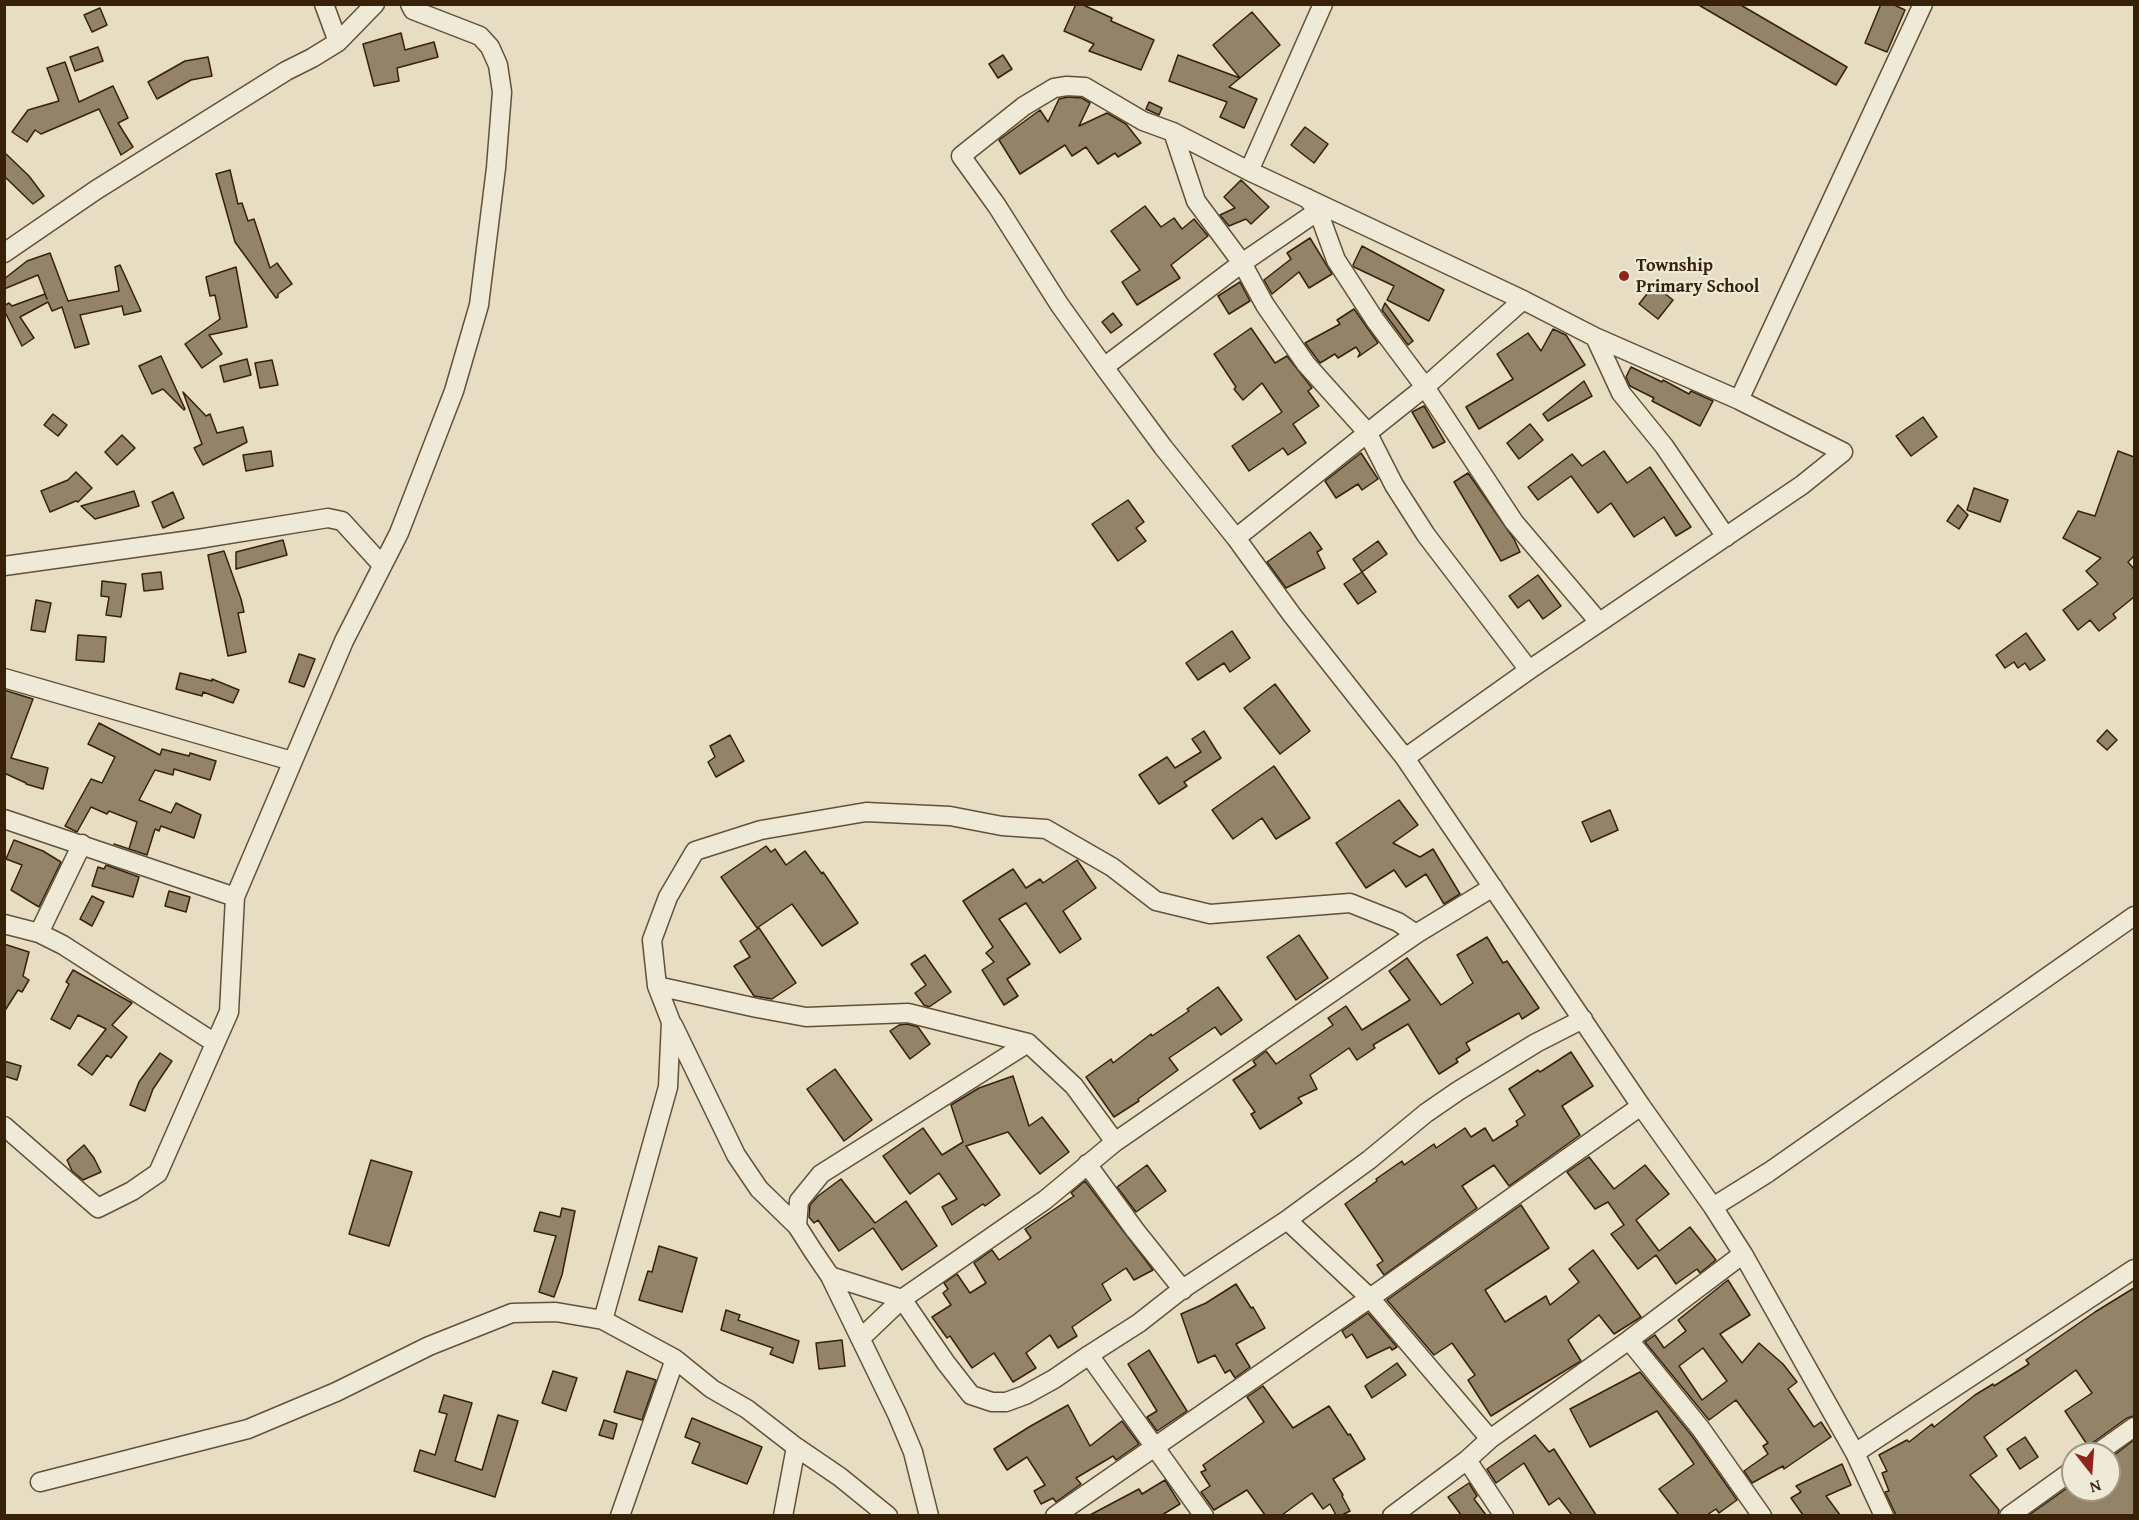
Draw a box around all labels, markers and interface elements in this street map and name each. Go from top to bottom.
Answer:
place label: Township Primary School [1636,255,1759,298]
marker: Township Primary School [1617,269,1631,283]
north arrow [2061,1442,2121,1502]
text: N [2087,1474,2104,1500]

